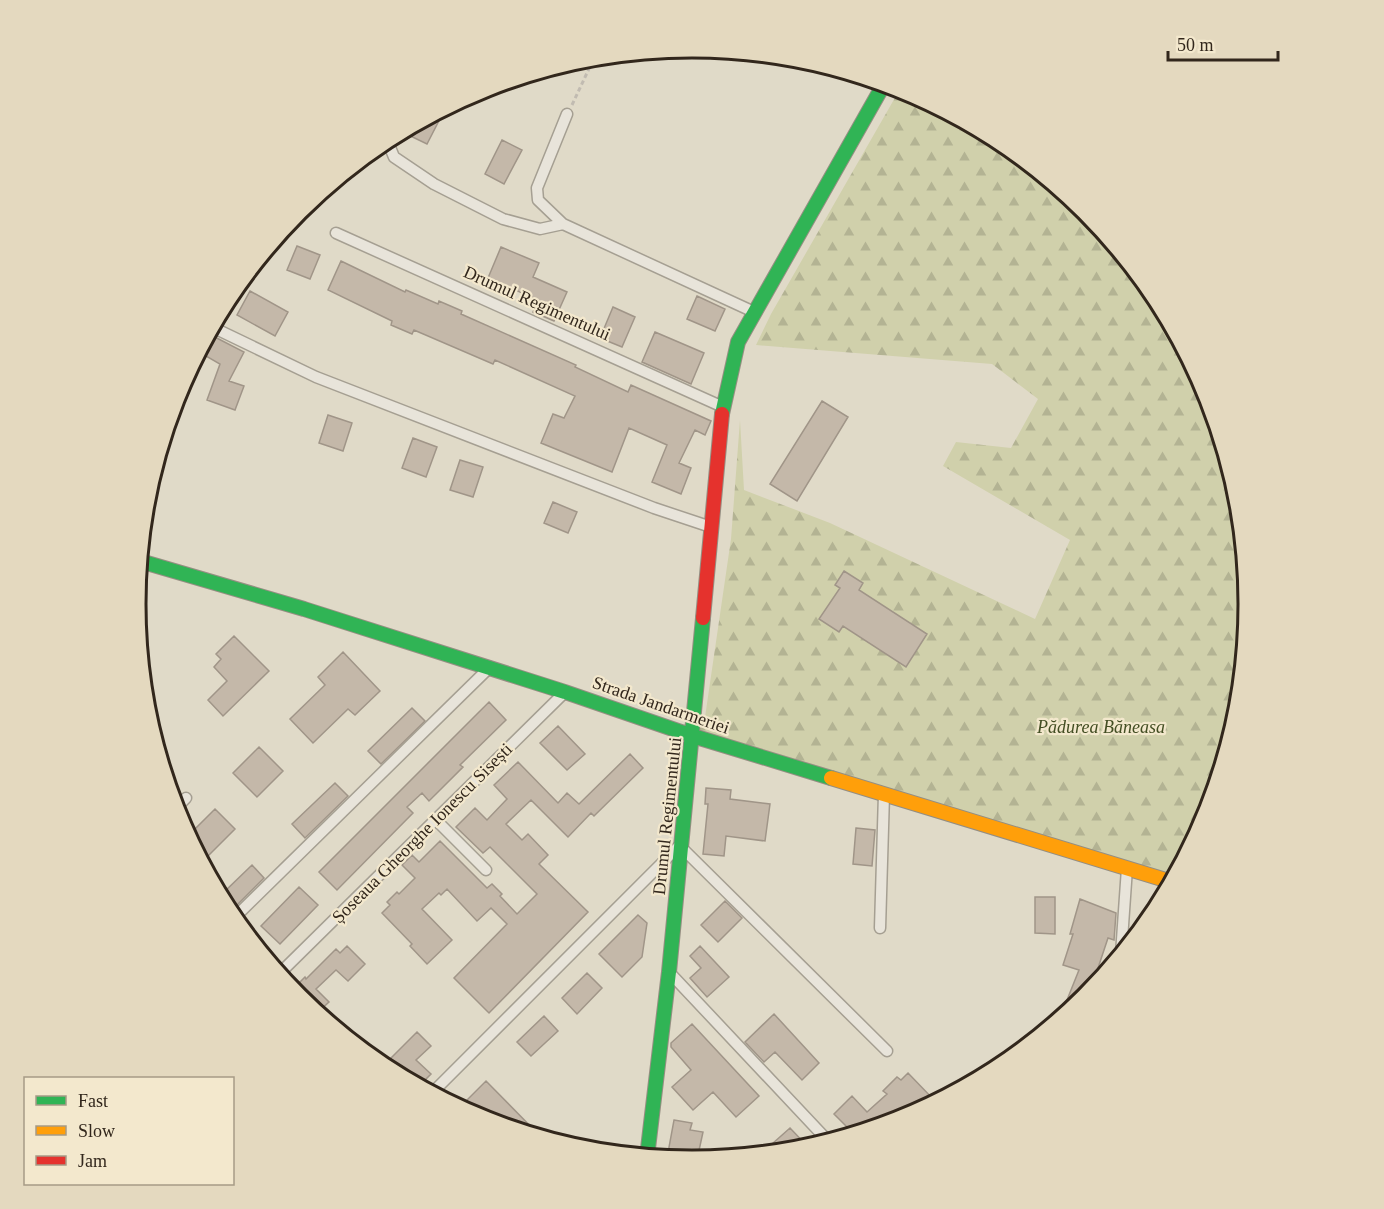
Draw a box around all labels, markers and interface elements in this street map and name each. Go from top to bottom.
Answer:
scale bar [1168,24,1278,62]
text: 50 m [1177,35,1214,55]
street label: Drumul Regimentului [461,262,613,344]
street label: Strada Jandarmeriei [590,672,732,738]
park label: Pădurea Băneasa [1036,717,1165,737]
street label: Drumul Regimentului [649,736,685,896]
street label: Șoseaua Gheorghe Ionescu Sisești [328,739,516,927]
legend [24,1077,234,1185]
text: Fast [78,1091,108,1111]
text: Slow [78,1121,115,1141]
text: Jam [78,1151,107,1171]

